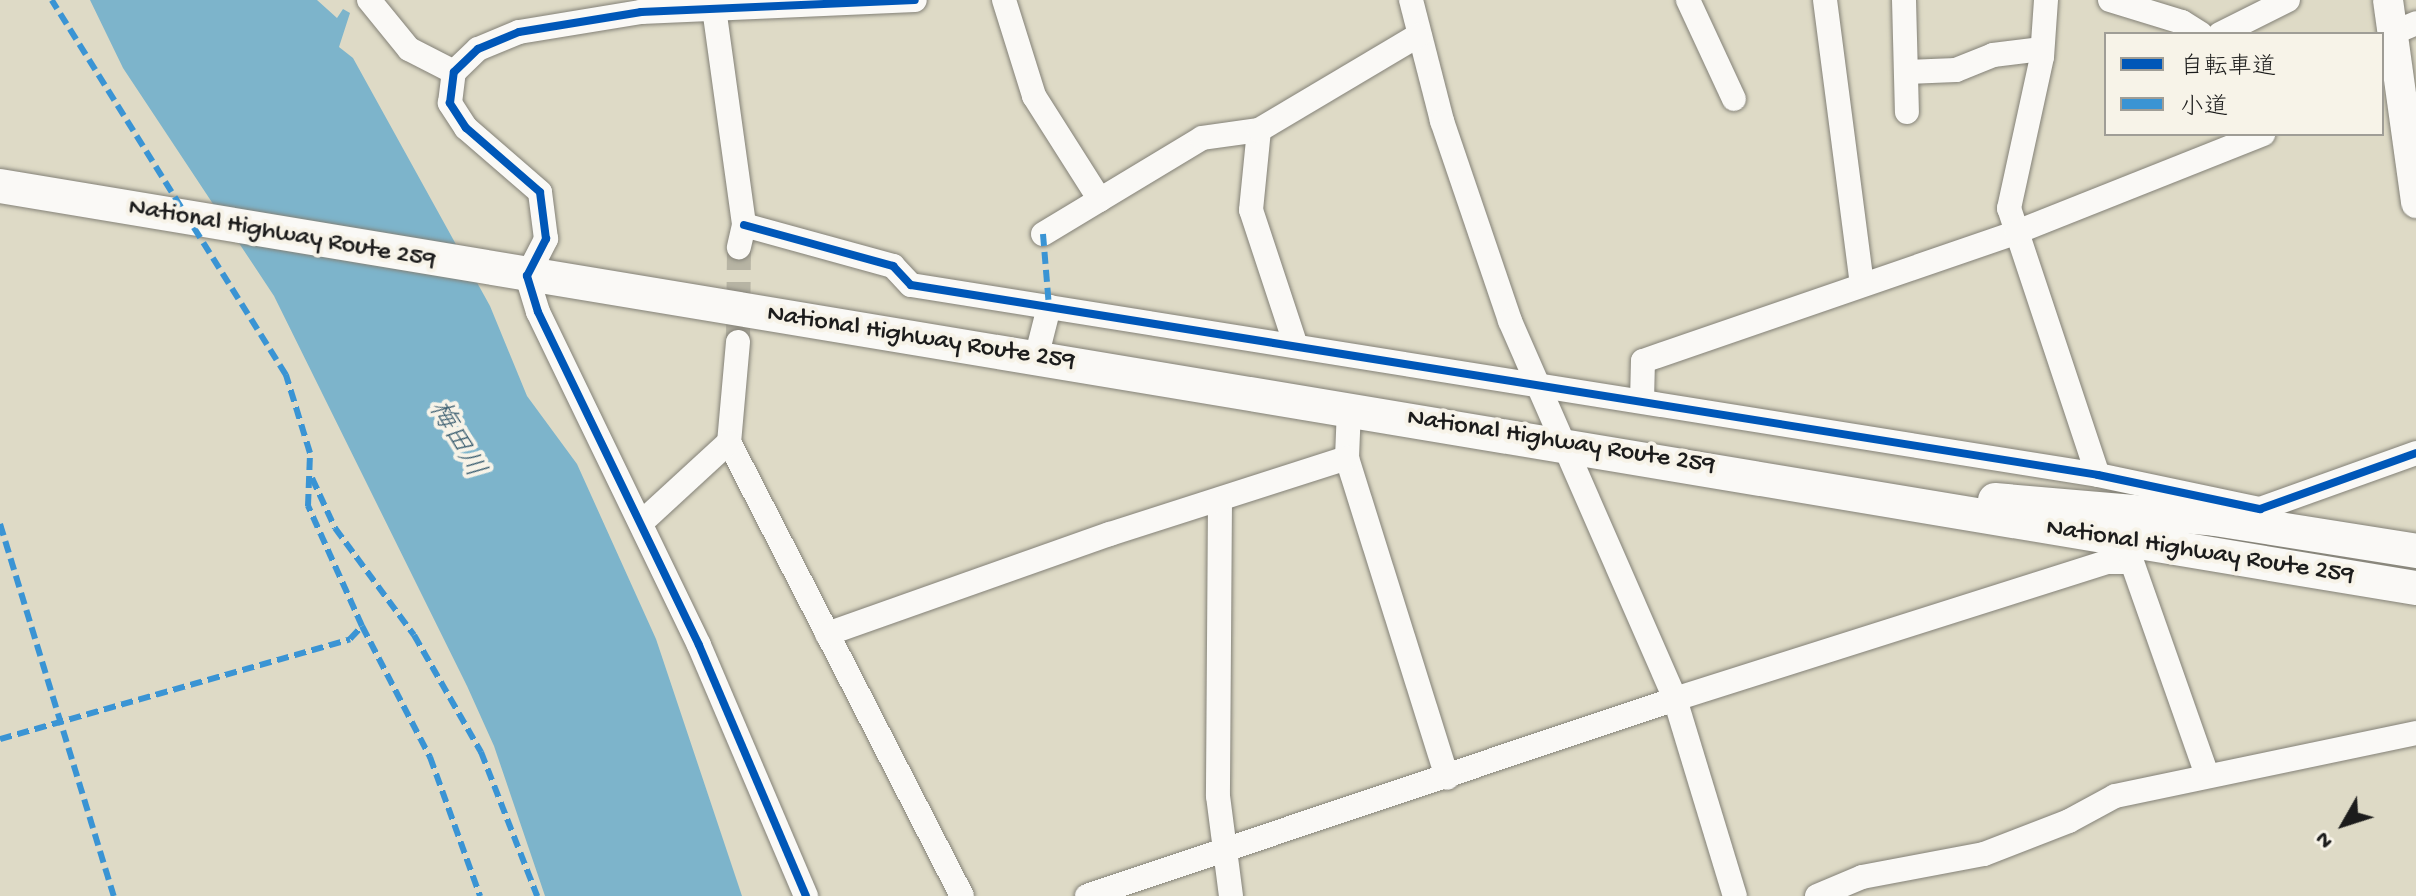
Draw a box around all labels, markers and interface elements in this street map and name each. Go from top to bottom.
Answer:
legend [2104,32,2384,136]
text: 自転車道 [2180,54,2276,83]
text: 小道 [2180,94,2228,123]
street label: National Highway Route 259 [126,193,438,277]
street label: National Highway Route 259 [765,299,1077,379]
water label: 梅田川 [419,395,491,485]
street label: National Highway Route 259 [1405,403,1717,483]
street label: National Highway Route 259 [2044,513,2356,593]
north arrow [2304,784,2384,864]
text: N [2311,825,2340,853]

